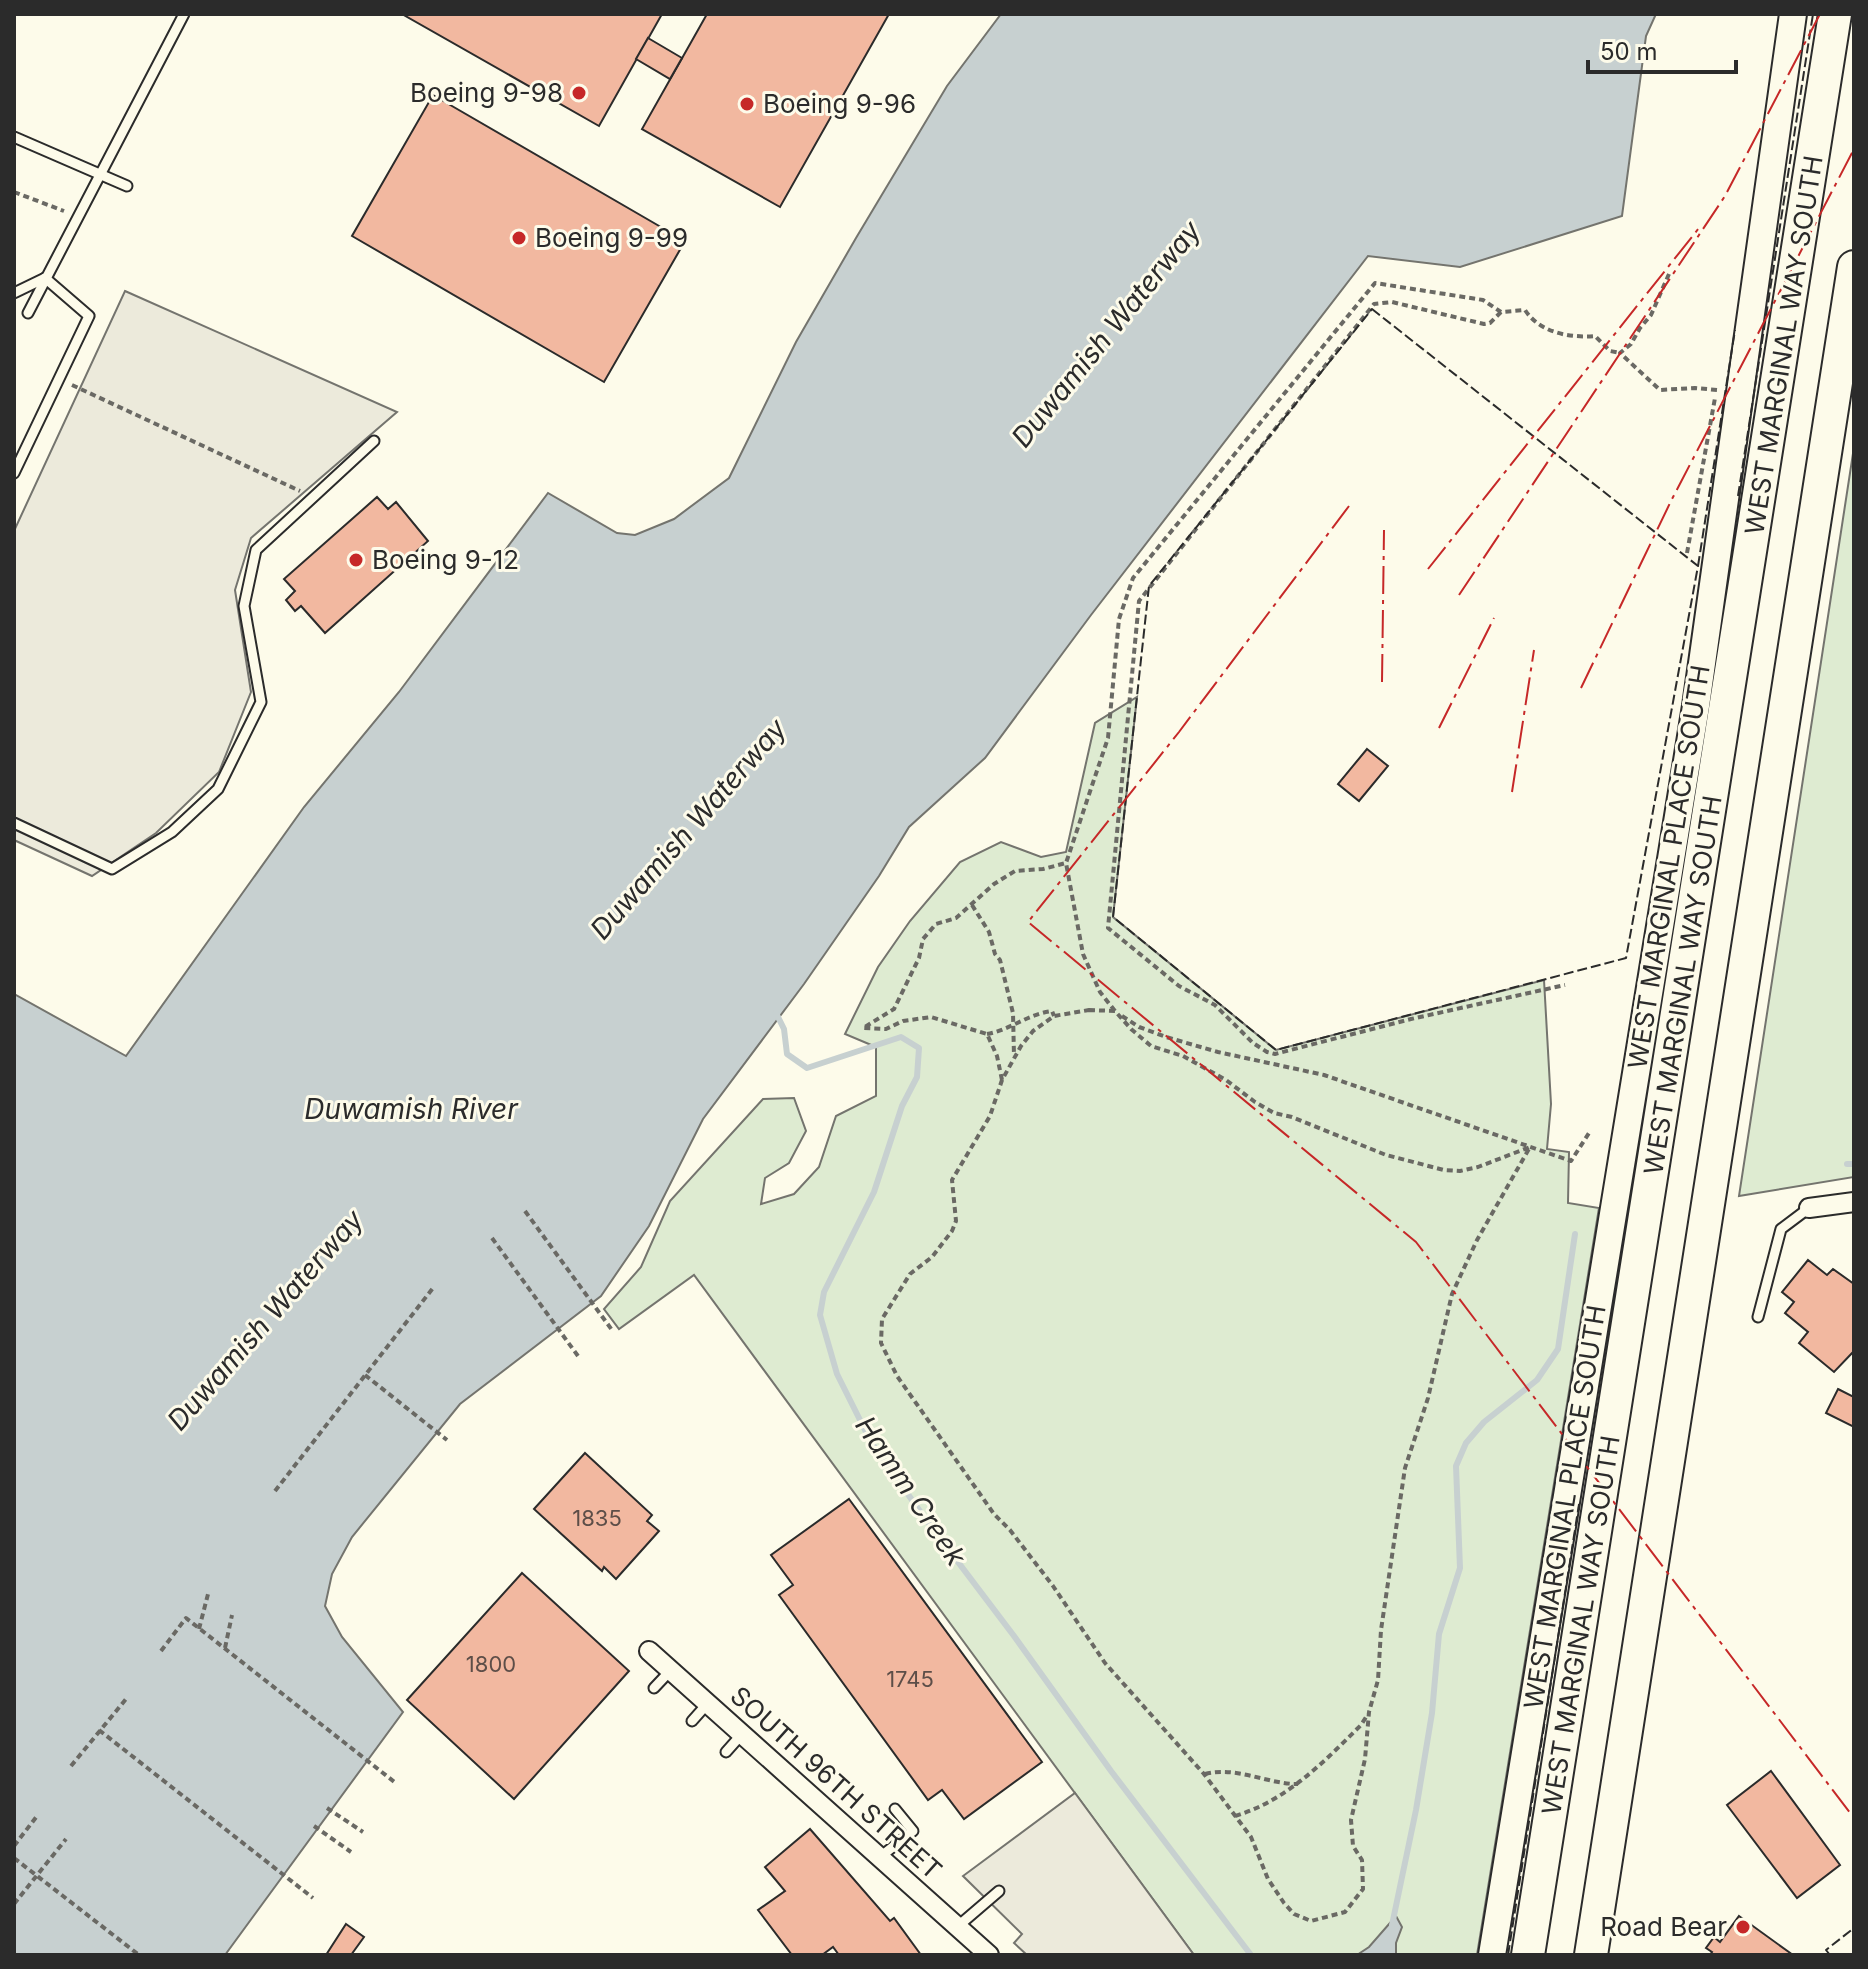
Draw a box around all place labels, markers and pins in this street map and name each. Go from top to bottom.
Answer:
place label: Boeing 9-98 [410,77,563,108]
marker: Boeing 9-98 [570,84,588,102]
place label: Boeing 9-96 [763,88,916,119]
marker: Boeing 9-96 [738,95,756,113]
place label: Boeing 9-99 [535,222,688,253]
marker: Boeing 9-99 [510,229,528,247]
place label: Boeing 9-12 [372,544,519,575]
marker: Boeing 9-12 [347,551,365,569]
place label: Road Bear [1600,1911,1727,1942]
marker: Road Bear [1734,1918,1752,1936]

